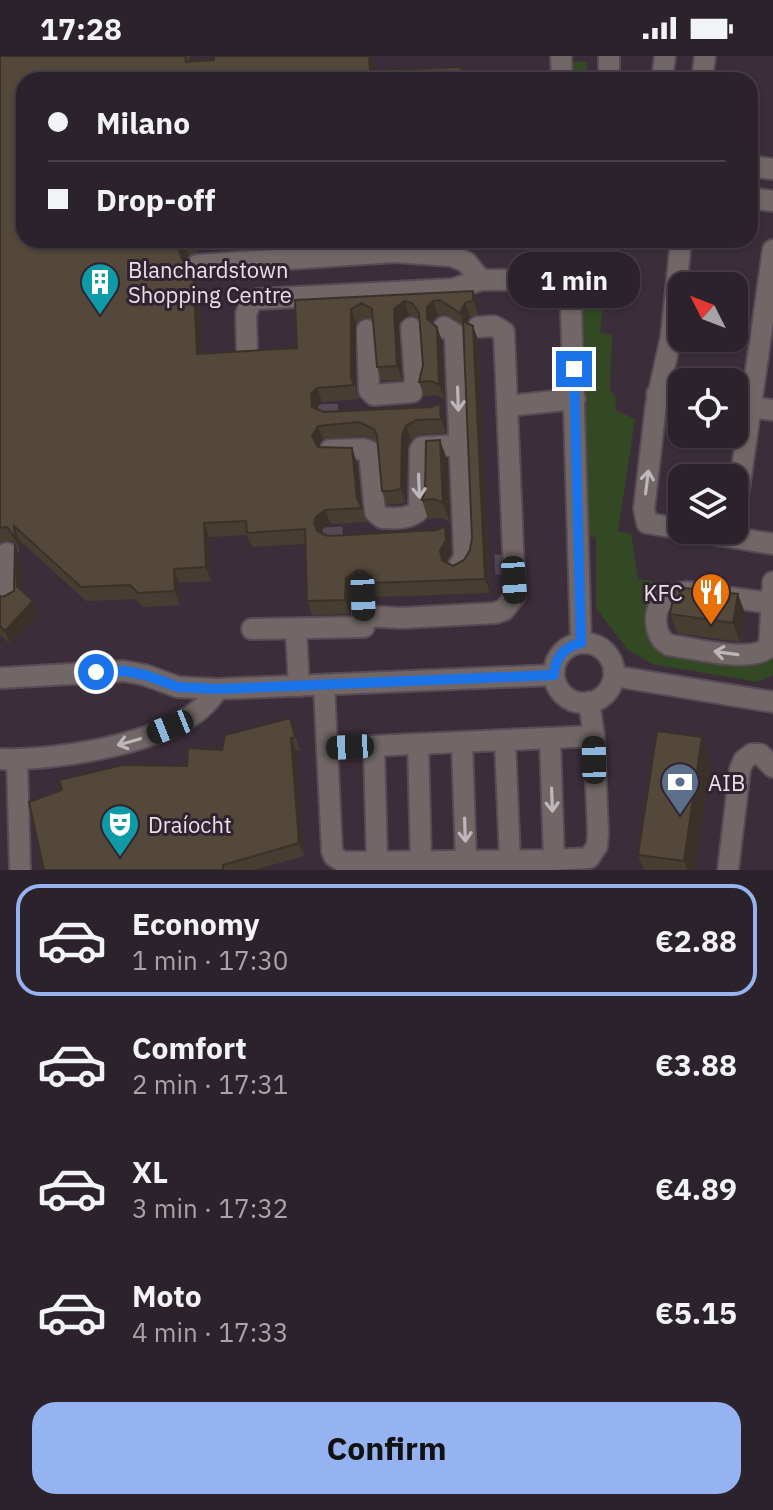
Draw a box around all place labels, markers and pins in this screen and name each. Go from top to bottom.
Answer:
place label: Blanchardstown Shopping Centre [128,255,292,309]
building icon: Blanchardstown Shopping Centre [79,261,121,316]
restaurant icon: KFC [690,571,732,626]
place label: KFC [643,578,683,607]
bank icon: AIB [659,761,701,816]
place label: AIB [708,768,745,797]
theatre icon: Draíocht [99,803,141,858]
place label: Draíocht [148,810,232,839]

